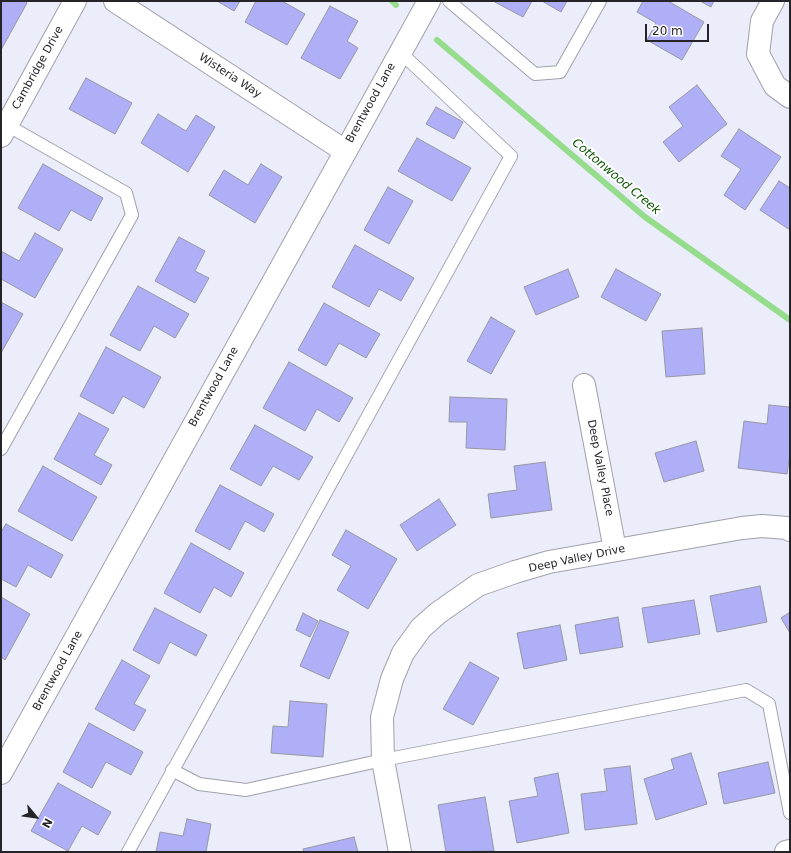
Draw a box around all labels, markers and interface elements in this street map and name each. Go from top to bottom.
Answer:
scale bar [647,16,711,42]
street label: Cambridge Drive [10,24,66,112]
text: 20 m [652,24,683,38]
street label: Wisteria Way [196,51,264,101]
street label: Brentwood Lane [344,61,398,145]
water label: Cottonwood Creek [569,136,663,218]
street label: Brentwood Lane [187,345,241,429]
street label: Deep Valley Place [584,419,616,517]
street label: Deep Valley Drive [528,542,626,576]
street label: Brentwood Lane [31,629,85,713]
north arrow [16,797,56,837]
text: N [39,816,55,830]

